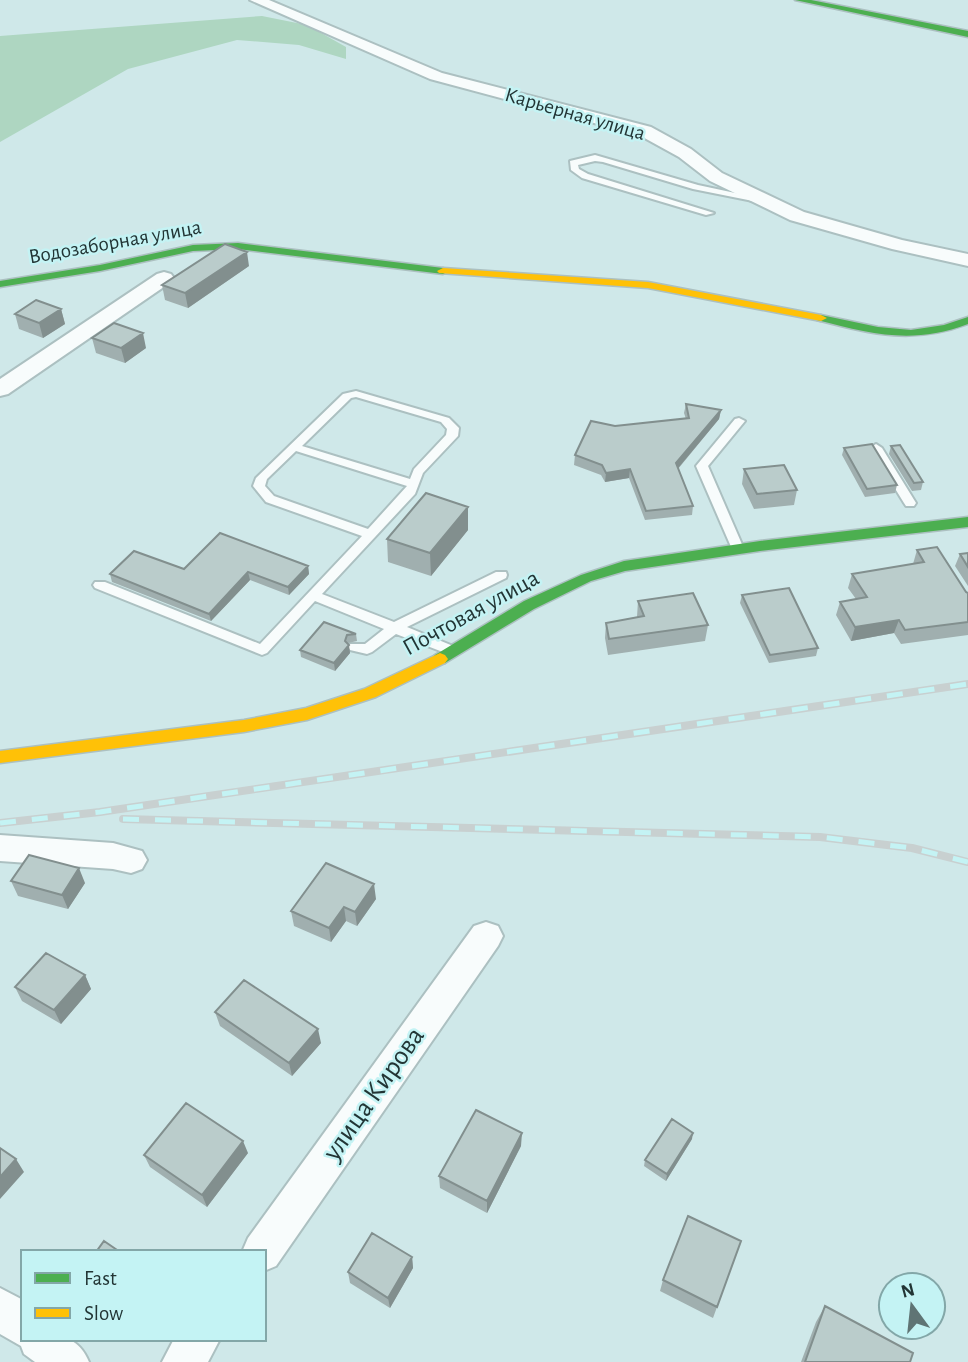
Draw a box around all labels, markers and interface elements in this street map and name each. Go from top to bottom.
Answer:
street label: Карьерная улица [502,84,648,144]
street label: Водозаборная улица [27,216,203,268]
street label: Почтовая улица [399,566,543,660]
street label: улица Кирова [317,1022,430,1167]
legend [21,1250,266,1341]
text: Fast [84,1268,117,1289]
north arrow [877,1271,947,1341]
text: N [899,1280,917,1302]
text: Slow [84,1303,123,1324]

